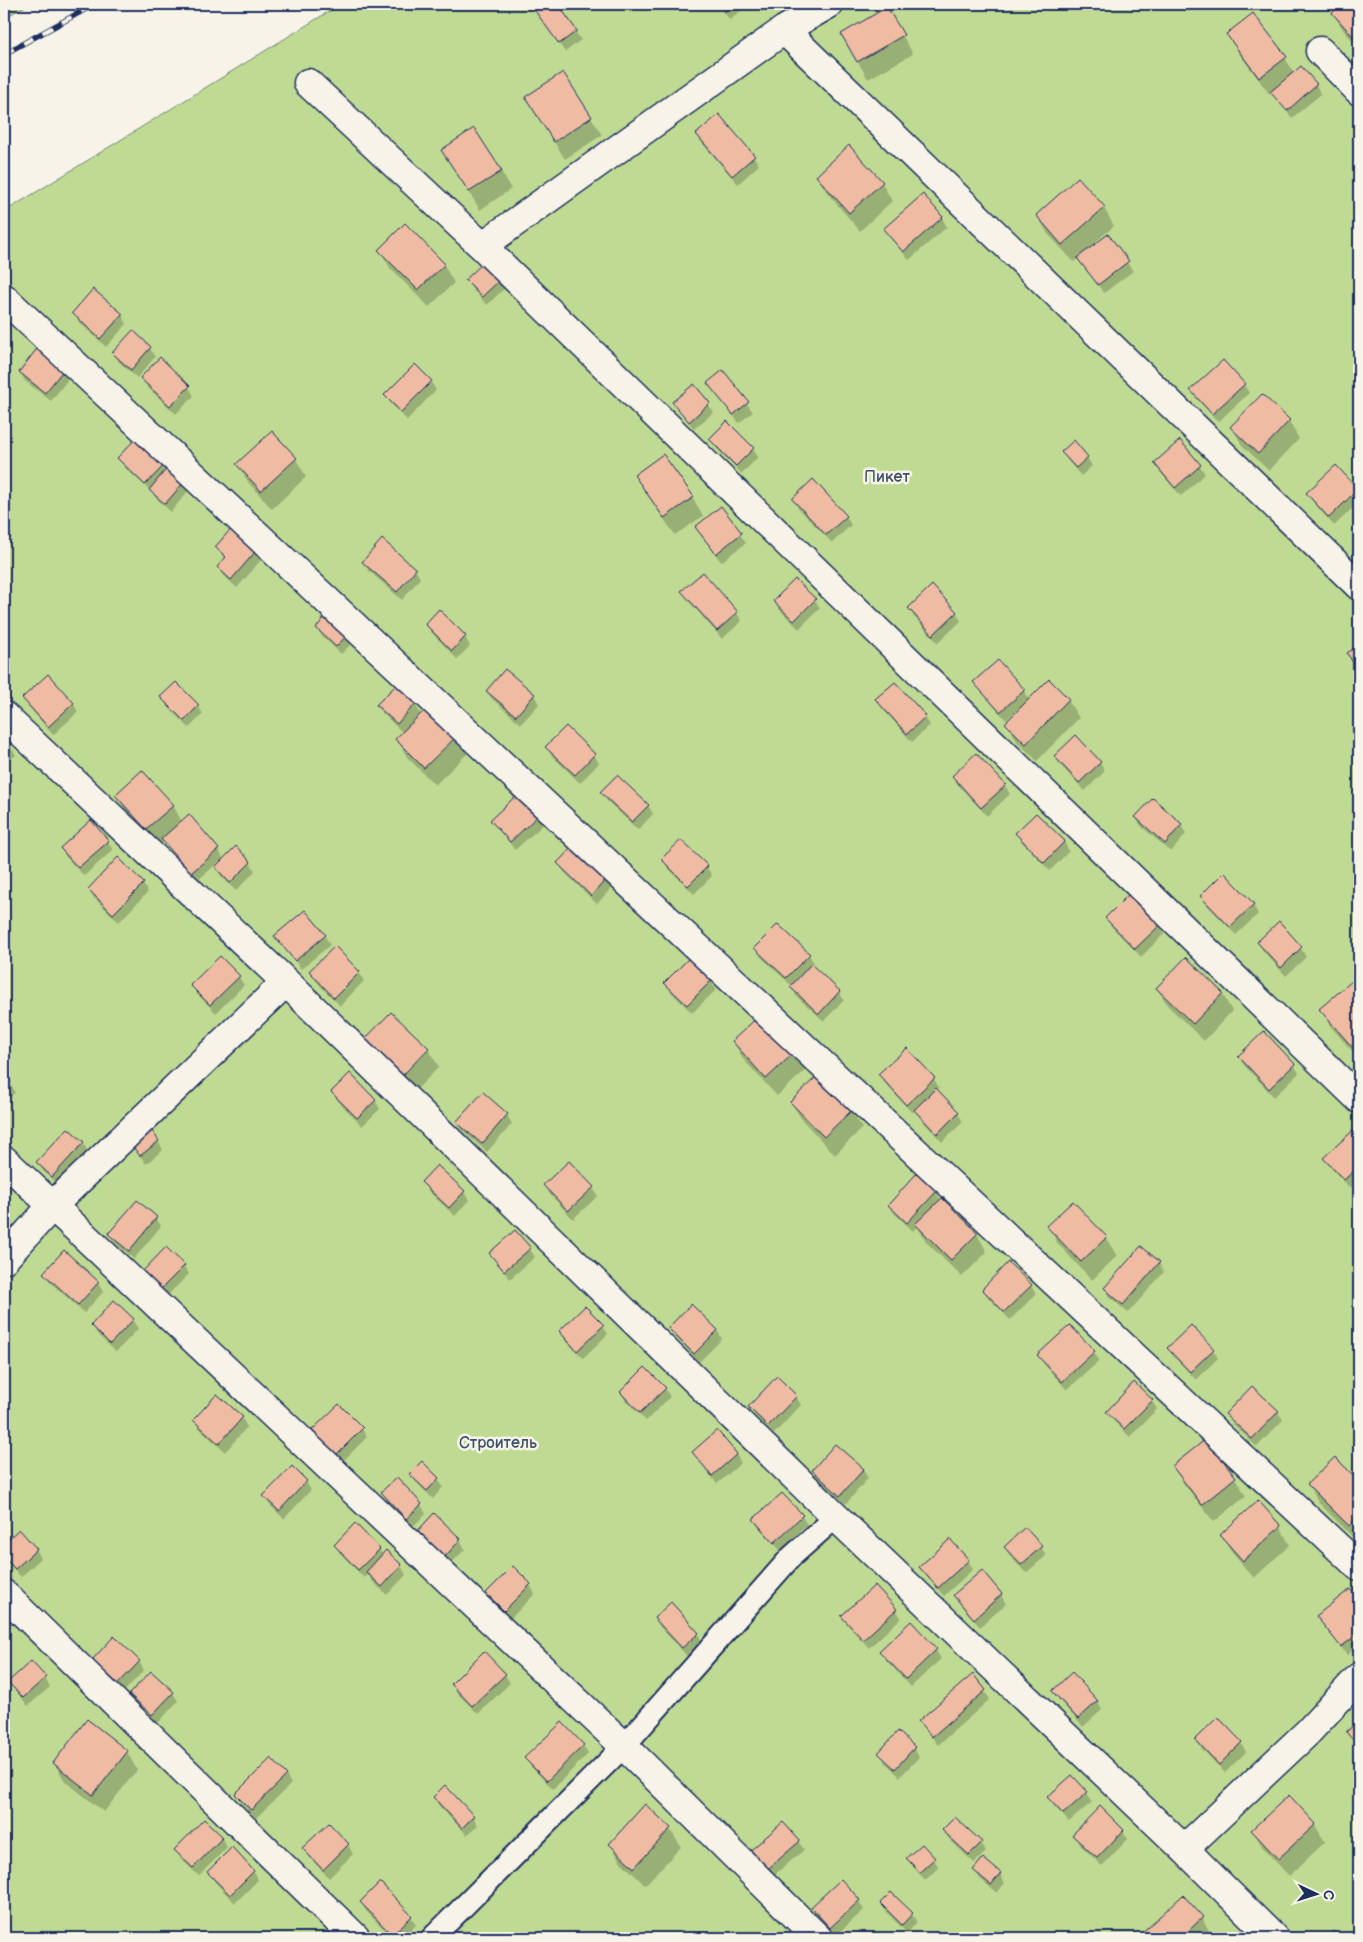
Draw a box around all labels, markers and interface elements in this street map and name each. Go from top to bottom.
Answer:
park label: Пикет [864,468,910,487]
park label: Строитель [459,1434,537,1453]
north arrow [1290,1870,1340,1920]
text: С [1320,1889,1337,1901]

